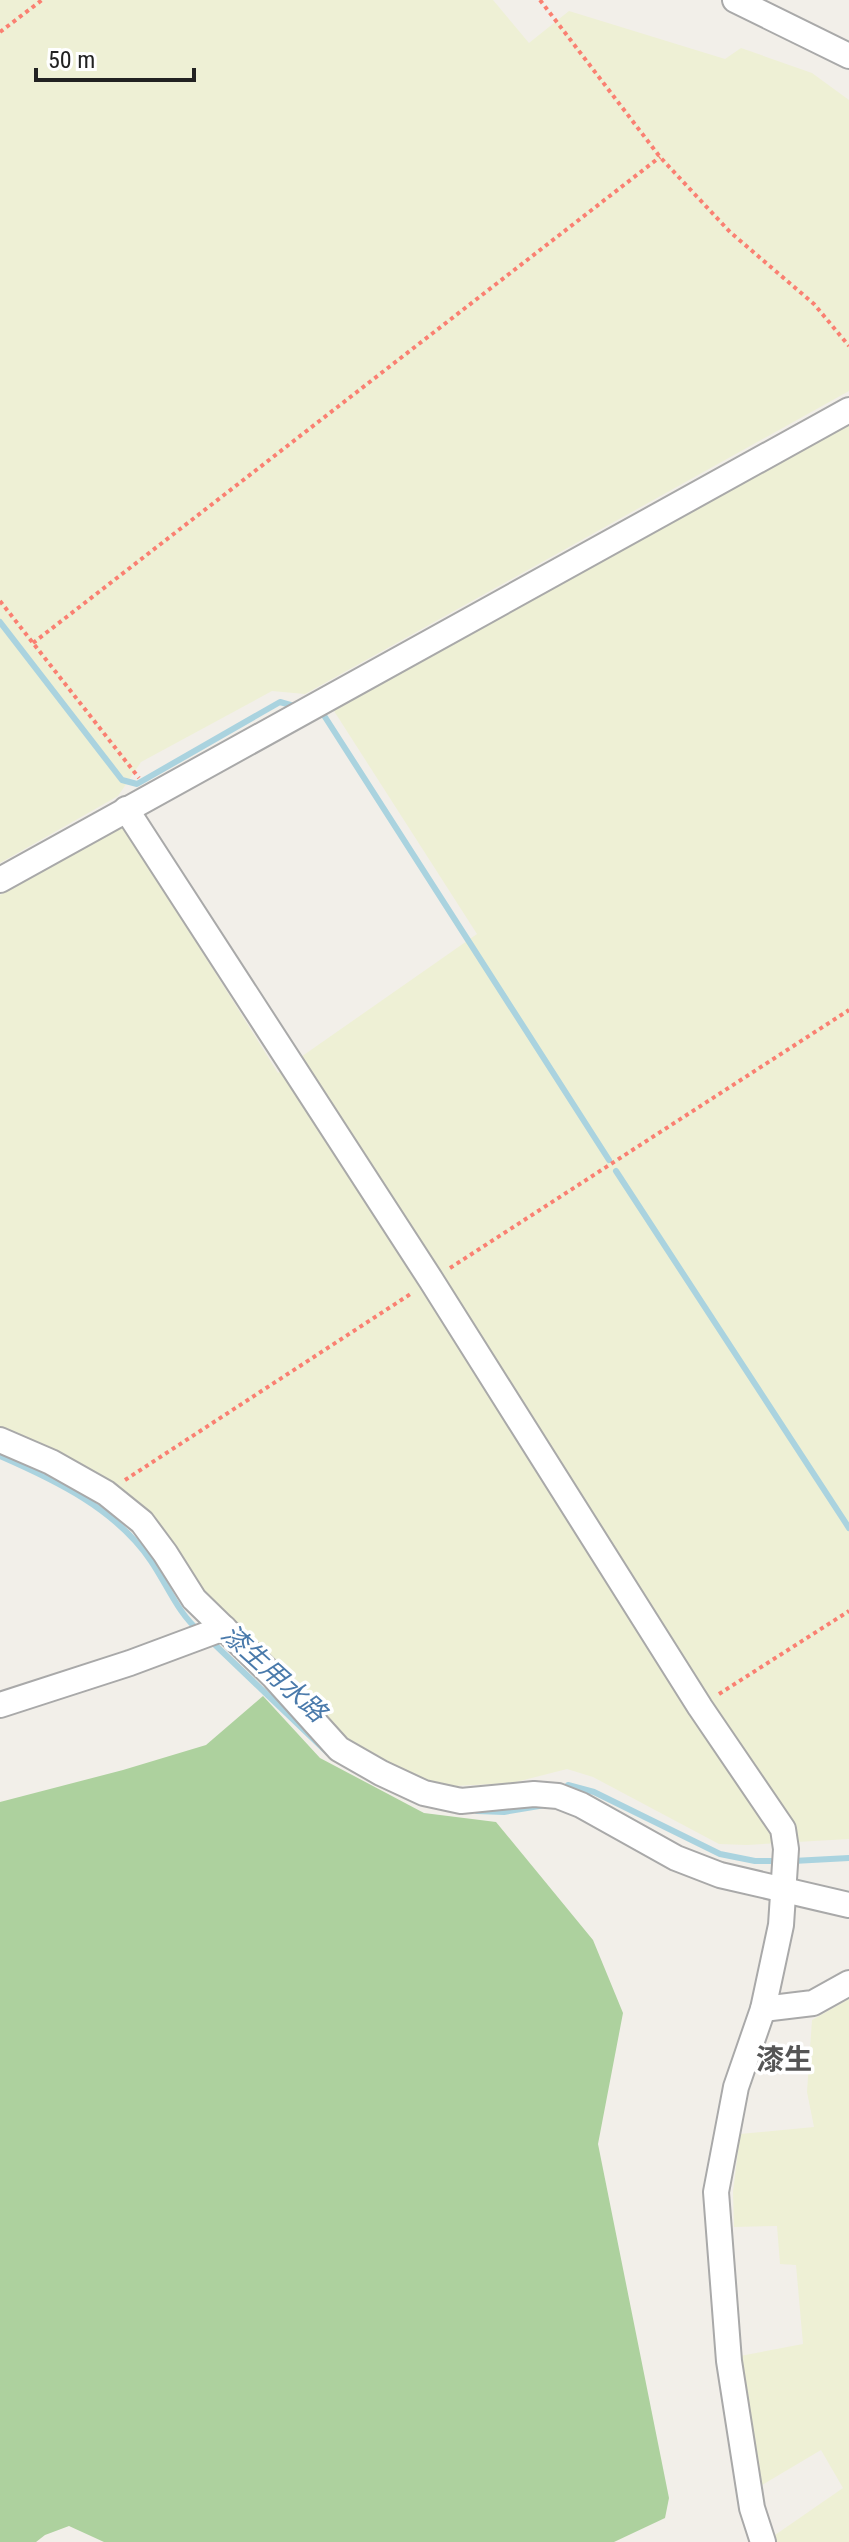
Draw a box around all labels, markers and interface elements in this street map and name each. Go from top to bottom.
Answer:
scale bar [36,32,194,82]
text: 50 m [48,46,95,74]
water label: 漆生用水路 [216,1618,334,1729]
district label: 漆生 [756,2043,812,2076]

